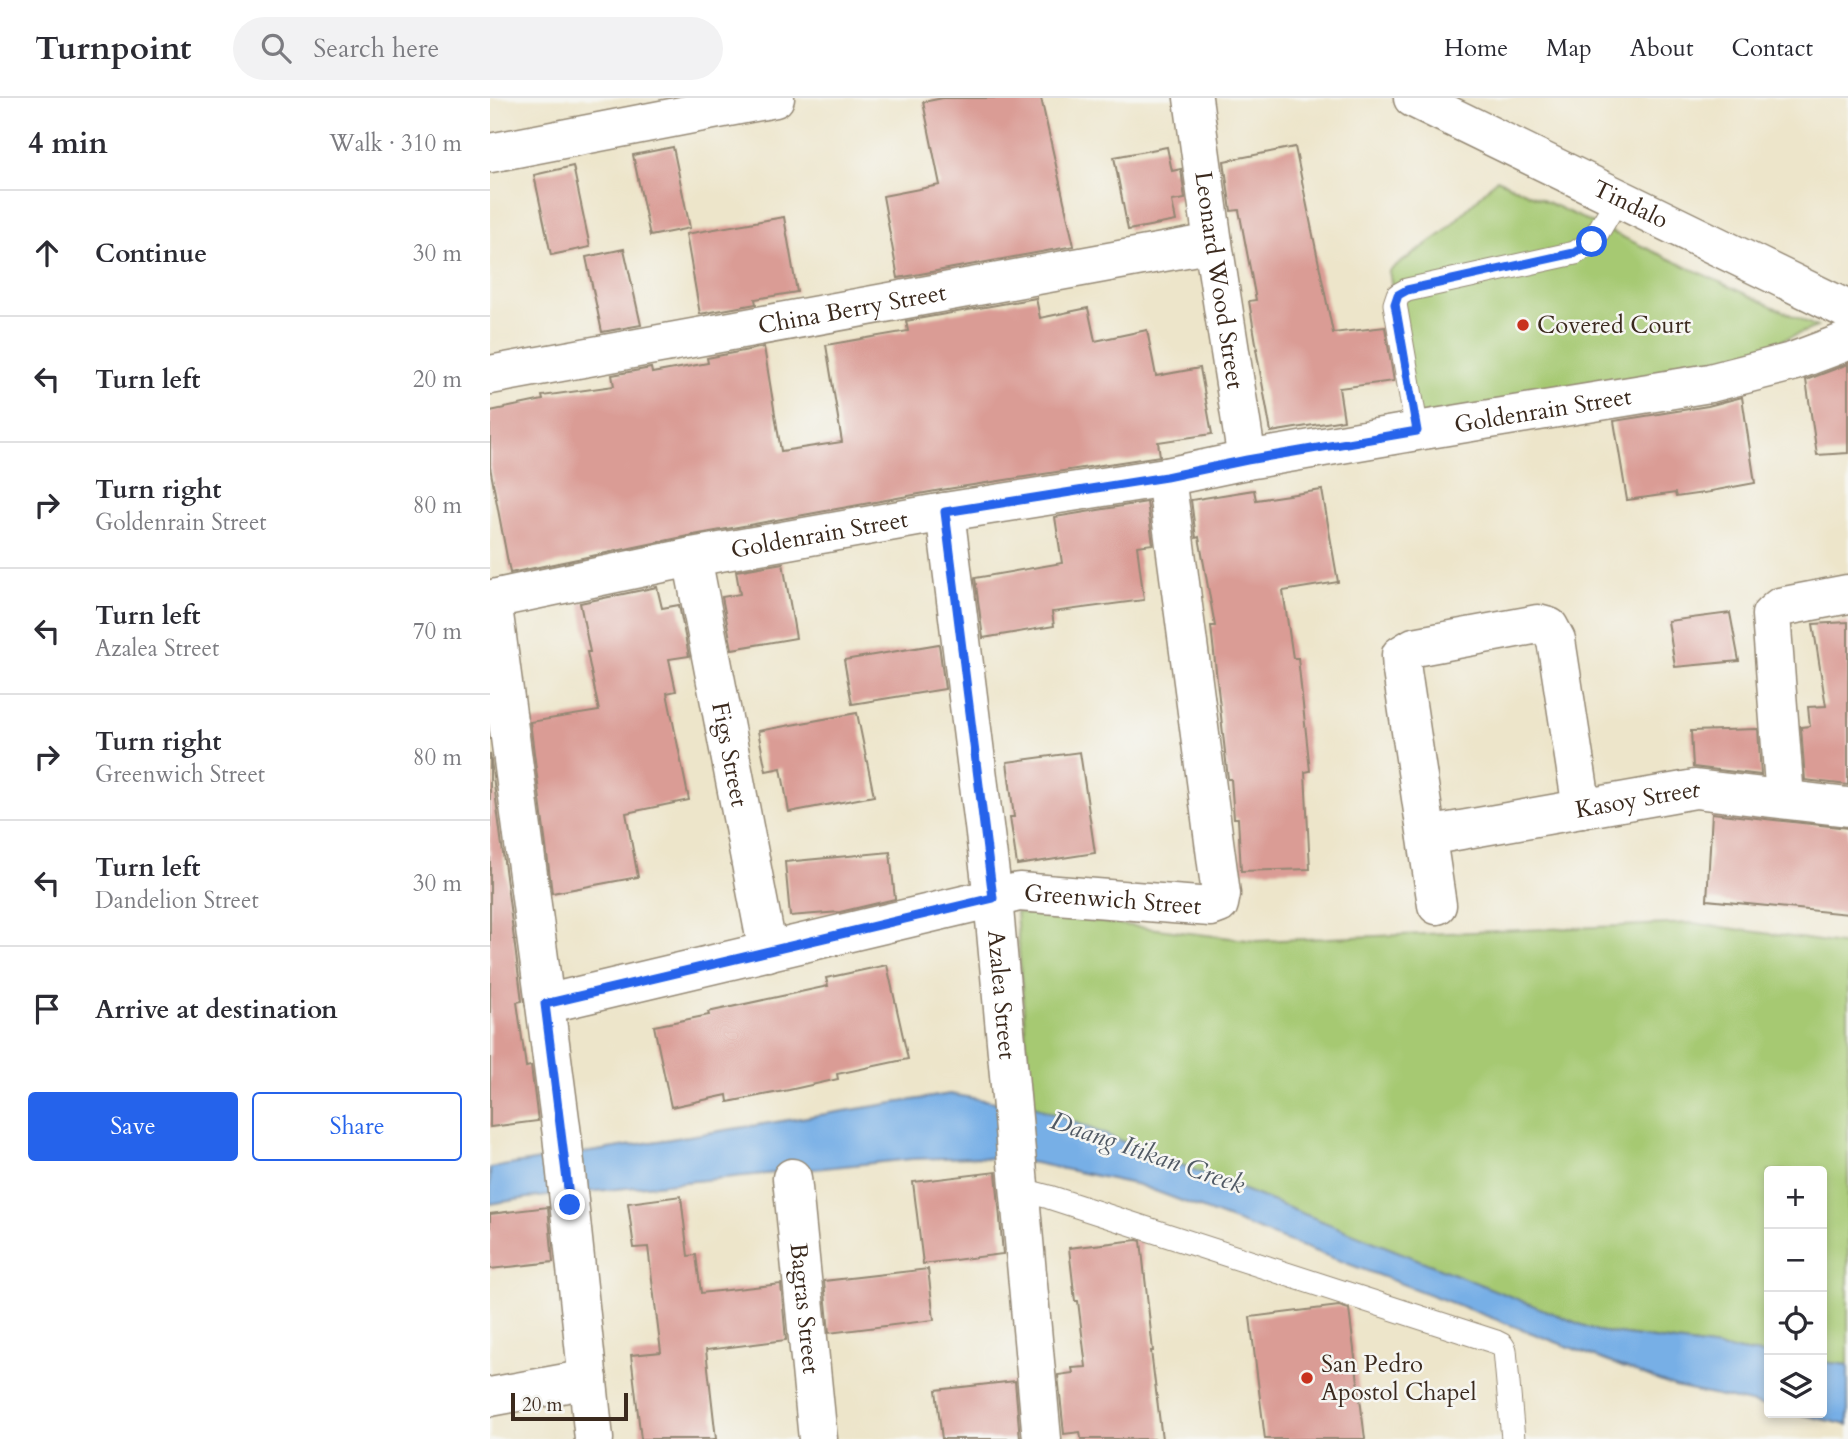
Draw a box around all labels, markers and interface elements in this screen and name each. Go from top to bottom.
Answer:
search box [233,17,723,80]
text: Turnpoint [35,26,191,71]
icon: search [257,29,295,67]
text: Search here [313,31,439,66]
text: Home [1444,32,1508,65]
text: Map [1546,32,1592,65]
text: About [1630,32,1694,65]
text: Contact [1732,32,1813,65]
text: 4 min [28,123,108,164]
text: Walk · 310 m [329,128,462,159]
street label: Leonard Wood Street [1186,169,1252,392]
street label: Tindalo [1587,172,1674,237]
route start [1576,226,1607,257]
icon: ahead [28,234,66,272]
text: Continue [95,236,207,271]
text: 30 m [413,238,462,269]
street label: China Berry Street [755,276,949,343]
place label: Covered Court [1537,309,1691,342]
marker: Covered Court [1515,317,1531,333]
icon: left [28,360,66,398]
text: Turn left [95,362,200,397]
text: 20 m [413,364,462,395]
street label: Goldenrain Street [1452,380,1634,442]
text: Turn right [95,472,222,507]
icon: right [28,486,66,524]
text: 80 m [413,490,462,521]
street label: Goldenrain Street [728,503,911,567]
text: Goldenrain Street [95,507,267,538]
text: Turn left [95,598,200,633]
icon: left [28,612,66,650]
text: 70 m [413,616,462,647]
text: Azalea Street [95,633,219,664]
street label: Figs Street [703,699,756,810]
text: Turn right [95,724,222,759]
icon: right [28,738,66,776]
text: 80 m [413,742,462,773]
text: Greenwich Street [95,759,265,790]
street label: Kasoy Street [1573,773,1702,827]
text: Turn left [95,850,200,885]
icon: left [28,864,66,902]
text: 30 m [413,868,462,899]
street label: Greenwich Street [1023,876,1203,923]
text: Dandelion Street [95,885,259,916]
street label: Azalea Street [979,929,1024,1061]
icon: arrive [28,990,66,1028]
text: Arrive at destination [95,992,338,1027]
button: Save [28,1092,238,1161]
button: Share [252,1092,462,1161]
water label: Daang Itikan Creek [1046,1103,1250,1202]
map controls [1764,1166,1827,1418]
button: + [1764,1166,1827,1229]
route end [554,1189,585,1220]
button: − [1764,1229,1827,1292]
street label: Bagras Street [782,1241,827,1376]
button: locate [1764,1292,1827,1355]
place label: San Pedro Apostol Chapel [1321,1348,1477,1409]
button: layers [1764,1355,1827,1418]
marker: San Pedro Apostol Chapel [1299,1370,1315,1386]
scale bar [511,1390,628,1422]
text: 20 m [522,1392,563,1418]

